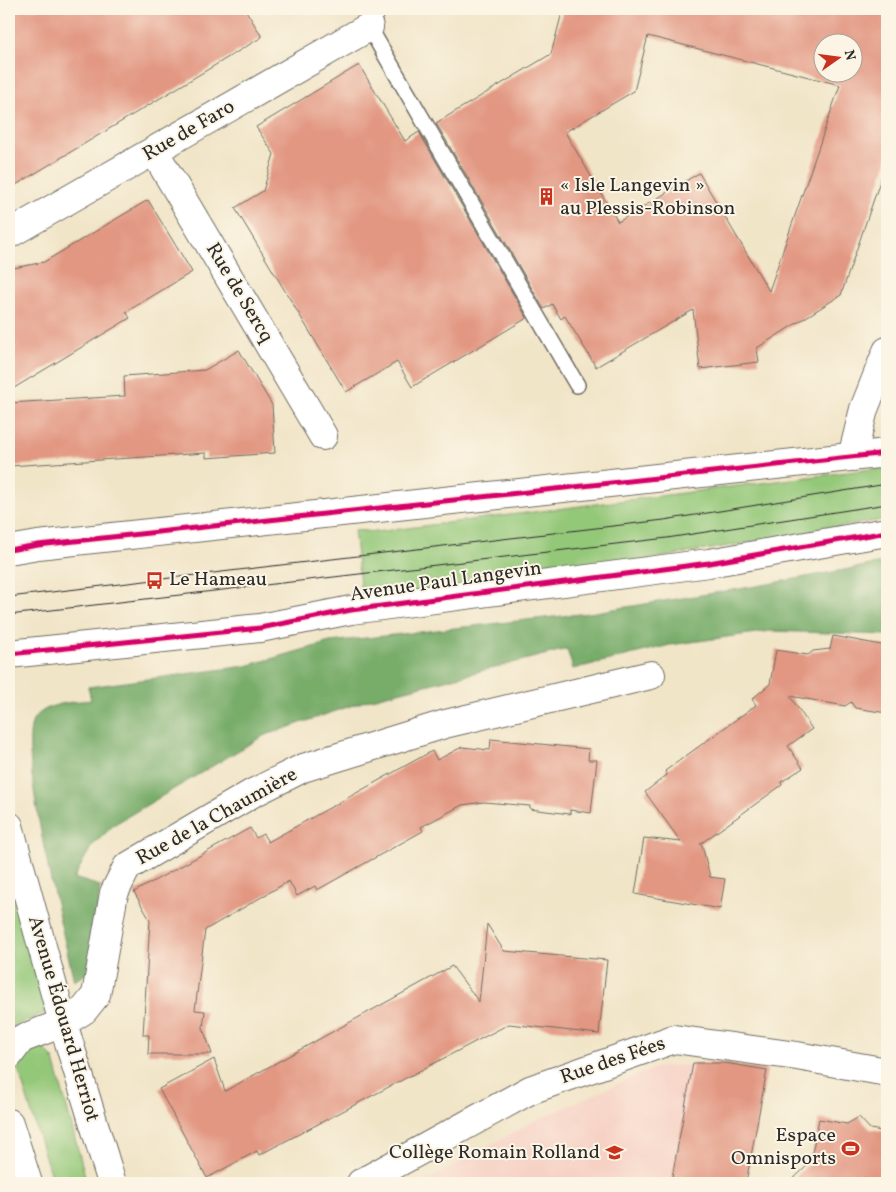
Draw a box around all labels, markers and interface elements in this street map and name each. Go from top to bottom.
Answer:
north arrow [814,32,864,82]
text: N [839,48,860,62]
street label: Rue de Faro [138,93,240,169]
place label: « Isle Langevin » au Plessis-Robinson [560,172,736,223]
building icon: « Isle Langevin » au Plessis-Robinson [536,187,556,207]
street label: Rue de Sercq [198,238,280,348]
street label: Avenue Paul Langevin [348,555,544,609]
place label: Le Hameau [169,566,267,594]
bus stop icon: Le Hameau [145,570,165,590]
street label: Rue de la Chaumière [131,761,303,873]
street label: Avenue Édouard Herriot [20,913,106,1125]
street label: Rue des Fées [557,1030,669,1092]
place label: Espace Omnisports [731,1122,836,1173]
sports icon: Espace Omnisports [840,1138,860,1158]
place label: Collège Romain Rolland [389,1139,600,1167]
school or university icon: Collège Romain Rolland [604,1143,624,1163]

